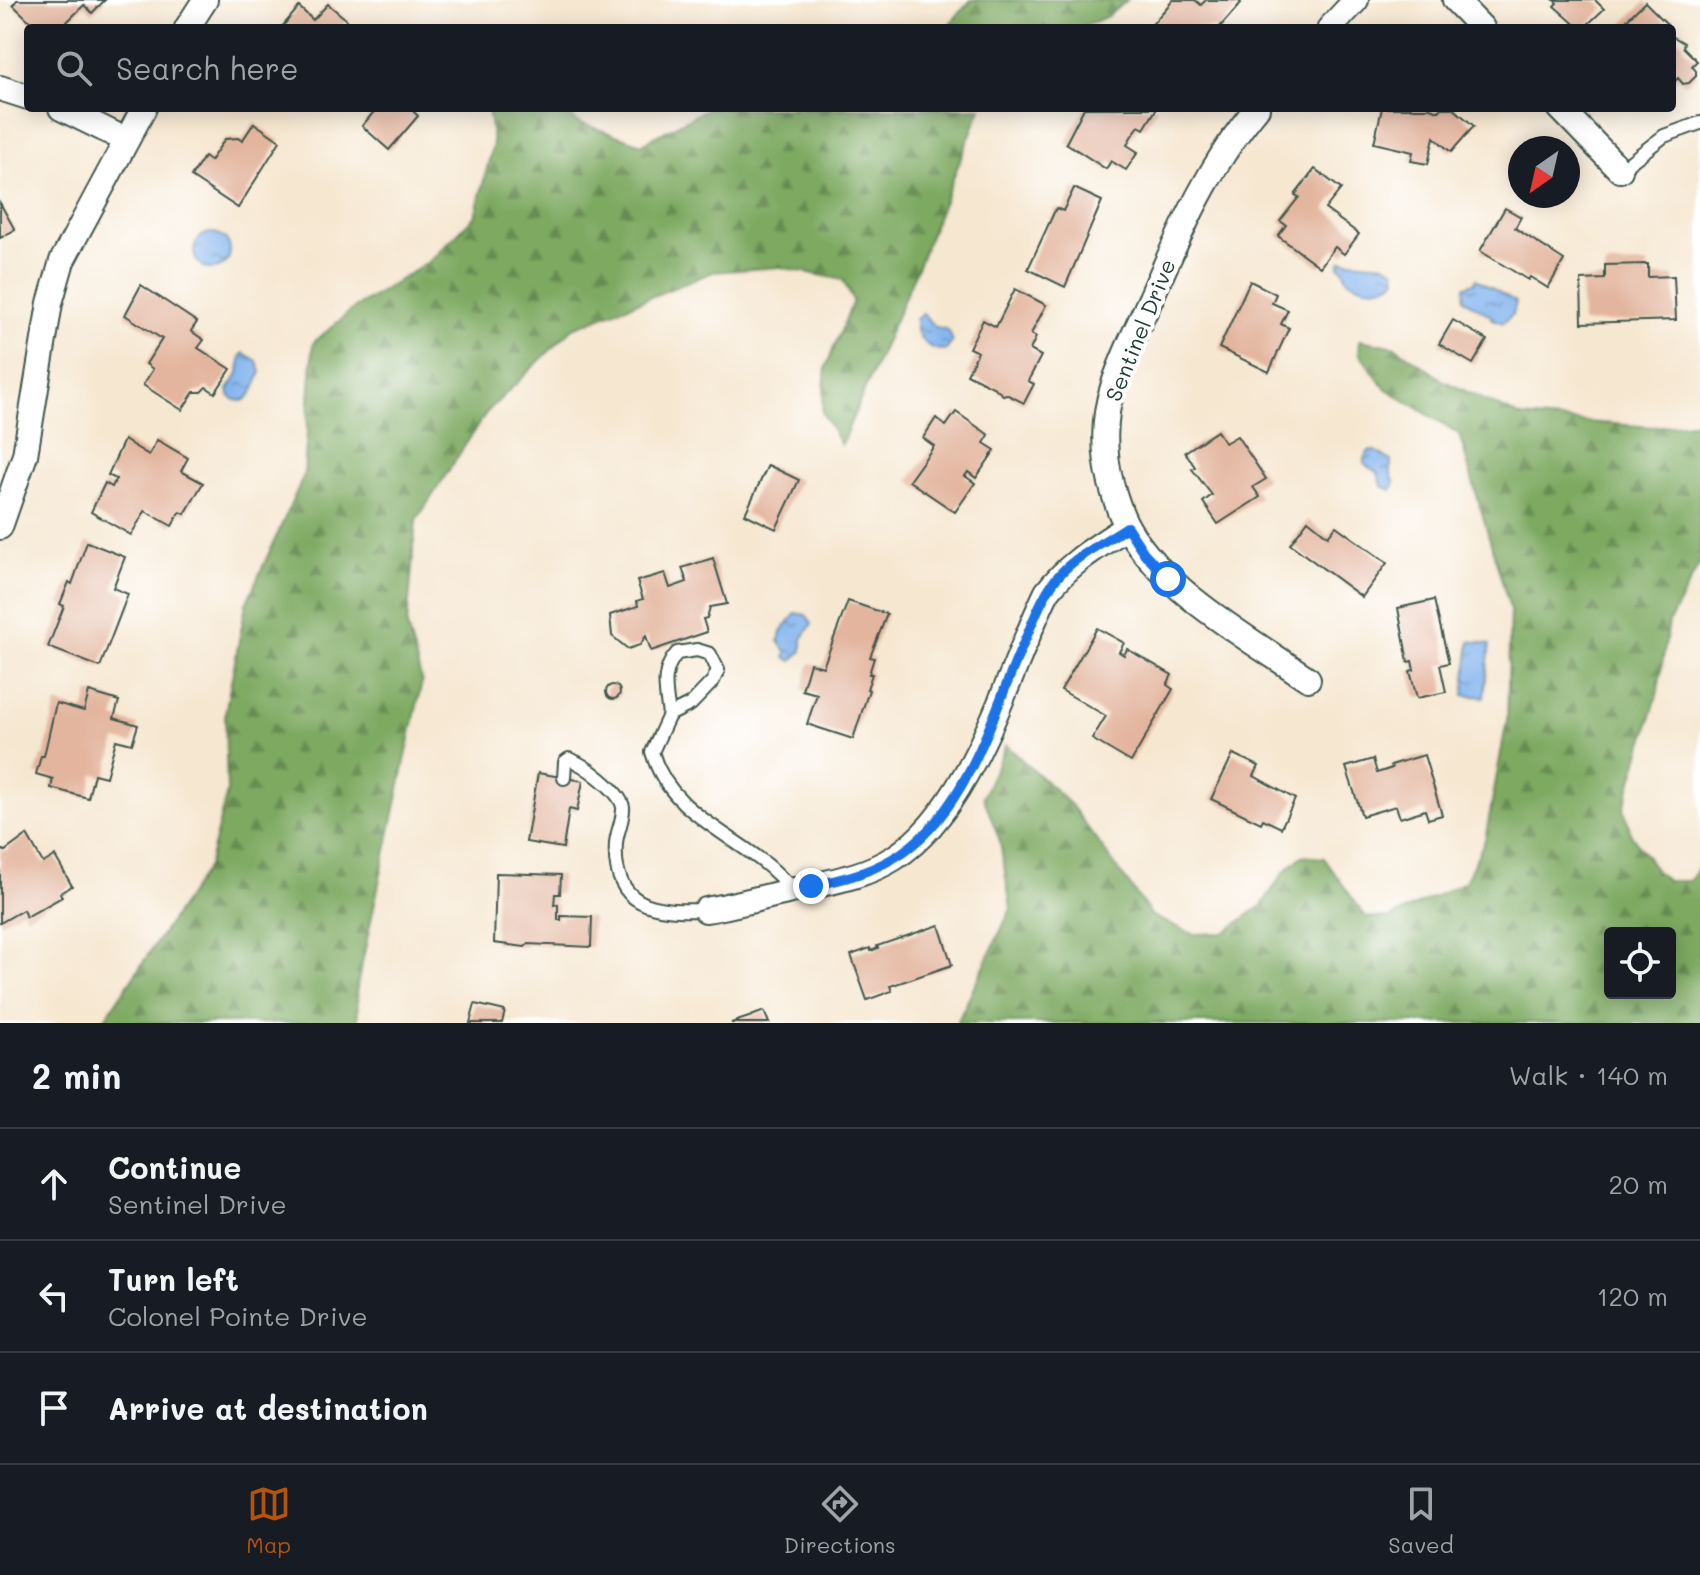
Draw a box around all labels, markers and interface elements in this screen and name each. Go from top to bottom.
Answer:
search box [24,24,1676,112]
icon: search [52,46,96,90]
text: Search here [116,48,299,88]
north arrow [1508,136,1580,208]
street label: Sentinel Drive [1098,255,1182,405]
route start [1150,561,1186,597]
route end [793,868,829,904]
map controls [1604,927,1676,999]
button: locate [1604,927,1676,999]
text: 2 min [32,1053,121,1098]
text: Walk · 140 m [1509,1058,1668,1092]
text: Continue [108,1147,241,1187]
icon: ahead [32,1162,76,1206]
text: 20 m [1608,1167,1668,1201]
text: Sentinel Drive [108,1187,287,1221]
text: Turn left [108,1259,239,1299]
icon: left [32,1274,76,1318]
text: 120 m [1597,1279,1668,1313]
text: Colonel Pointe Drive [108,1299,368,1333]
icon: arrive [32,1386,76,1430]
text: Arrive at destination [108,1388,428,1428]
tab: Map [246,1482,291,1559]
tab: Directions [784,1482,896,1559]
tab: Saved [1388,1482,1454,1559]

